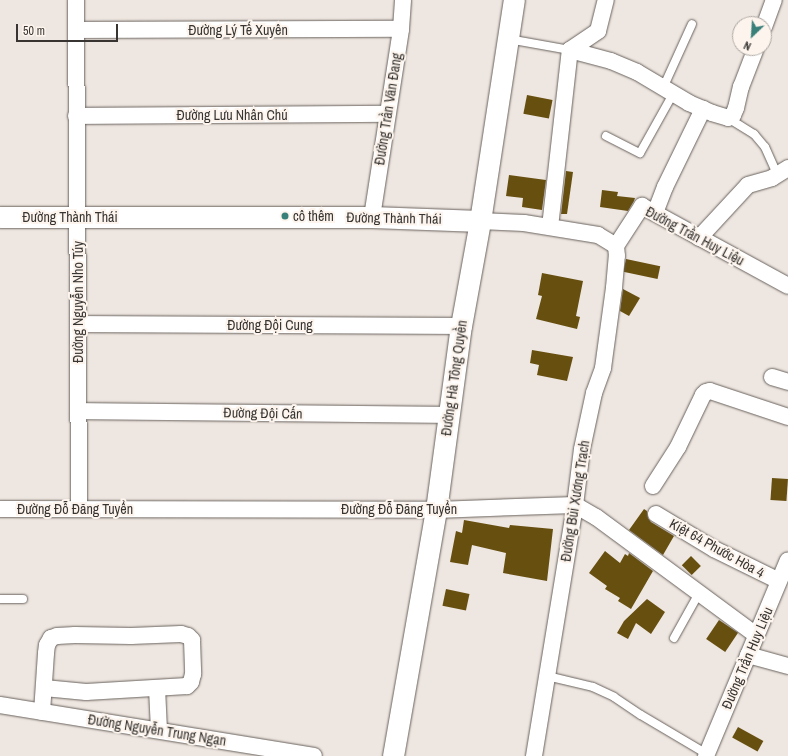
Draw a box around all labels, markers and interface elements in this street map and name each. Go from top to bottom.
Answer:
scale bar [18,16,120,42]
north arrow [732,16,772,56]
street label: Đường Lý Tế Xuyên [188,22,288,38]
text: 50 m [23,23,45,39]
text: N [741,38,753,54]
street label: Đường Trần Văn Đang [371,52,405,166]
street label: Đường Lưu Nhân Chú [176,107,288,123]
street label: Đường Trần Huy Liệu [643,203,747,269]
place label: cô thêm [293,208,334,224]
street label: Đường Thành Thái [22,209,118,225]
street label: Đường Thành Thái [346,209,442,227]
marker: cô thêm [280,211,290,221]
street label: Đường Nguyễn Nho Túy [70,241,86,363]
street label: Đường Đội Cung [227,317,313,333]
street label: Đường Hà Tông Quyền [438,319,470,437]
street label: Đường Đội Cấn [223,404,303,422]
street label: Đường Bùi Xương Trạch [557,439,593,563]
street label: Đường Đỗ Đăng Tuyển [17,501,133,517]
street label: Đường Đỗ Đăng Tuyển [341,501,457,517]
street label: Kiệt 64 Phước Hòa 4 [667,515,767,581]
street label: Đường Trần Huy Liệu [718,604,776,712]
street label: Đường Nguyễn Trung Ngạn [87,711,227,749]

